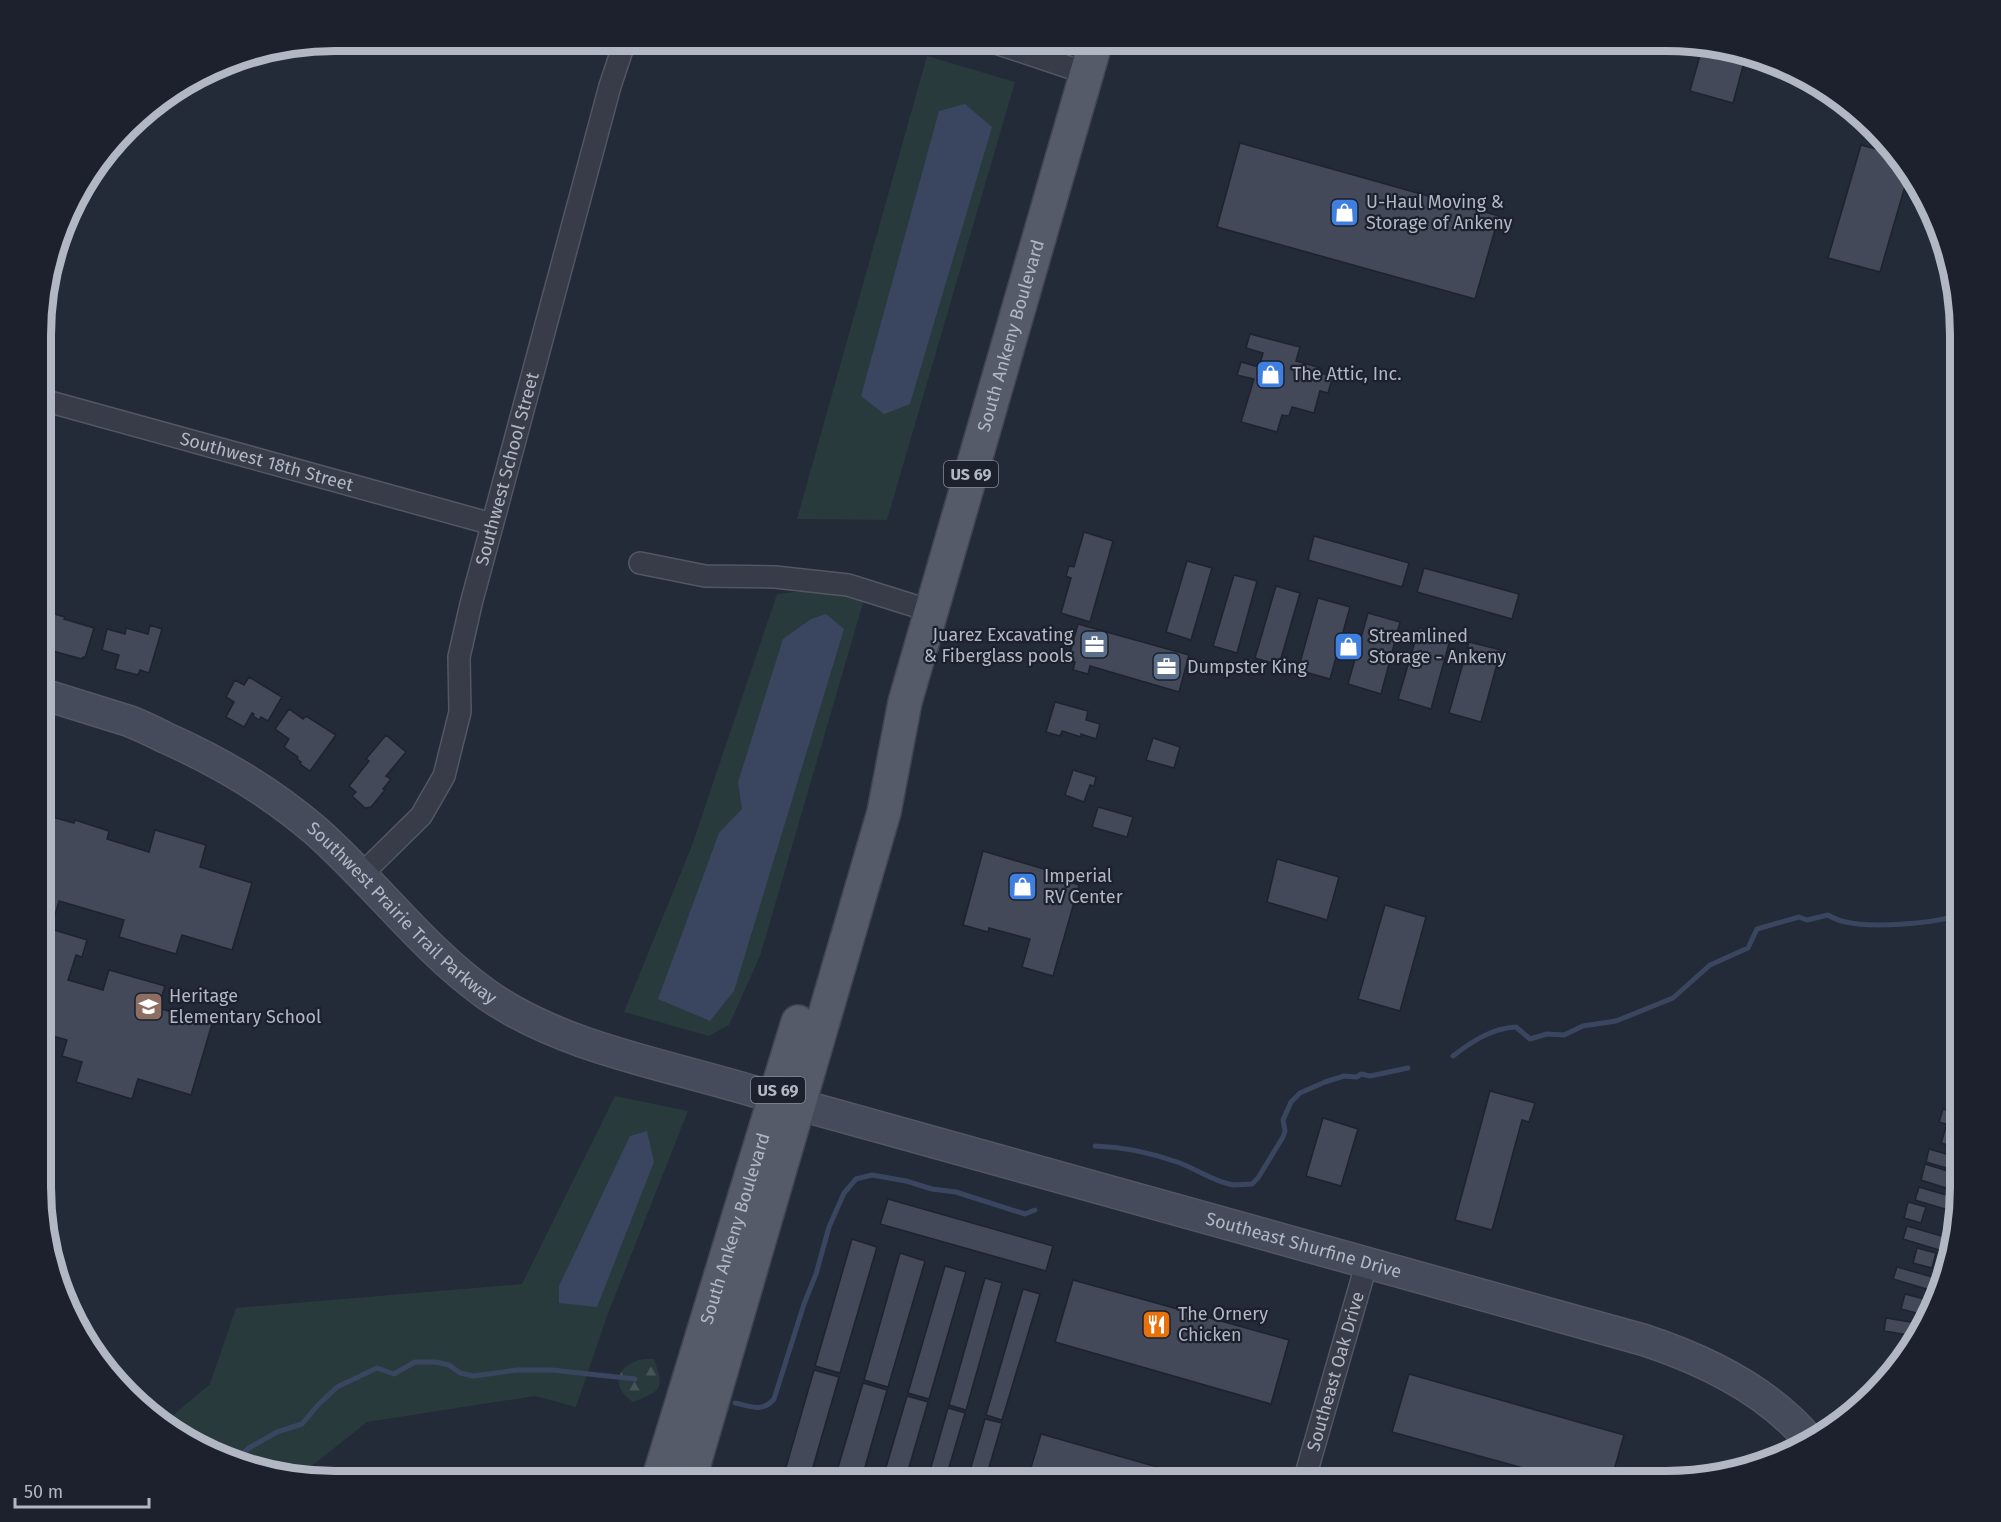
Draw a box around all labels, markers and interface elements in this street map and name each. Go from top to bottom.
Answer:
place label: U-Haul Moving & Storage of Ankeny [1366,191,1513,234]
shop icon: U-Haul Moving & Storage of Ankeny [1329,196,1361,228]
street label: South Ankeny Boulevard [973,237,1049,434]
shop icon: The Attic, Inc. [1255,358,1287,390]
place label: The Attic, Inc. [1292,363,1402,385]
street label: Southwest School Street [471,369,544,568]
street label: Southwest 18th Street [178,427,356,496]
road number: US 69 [944,461,998,487]
place label: Juarez Excavating & Fiberglass pools [924,624,1074,667]
place label: Streamlined Storage - Ankeny [1369,625,1506,668]
office icon: Juarez Excavating & Fiberglass pools [1078,629,1110,661]
shop icon: Streamlined Storage - Ankeny [1332,630,1364,662]
office icon: Dumpster King [1150,651,1182,683]
place label: Dumpster King [1187,656,1308,678]
street label: Southwest Prairie Trail Parkway [303,817,501,1009]
place label: Imperial RV Center [1044,865,1123,908]
shop icon: Imperial RV Center [1007,870,1039,902]
place label: Heritage Elementary School [169,985,321,1028]
school or university icon: Heritage Elementary School [132,990,164,1022]
road number: US 69 [751,1077,805,1103]
street label: South Ankeny Boulevard [695,1130,775,1327]
street label: Southeast Shurfine Drive [1203,1207,1404,1283]
street label: Southeast Oak Drive [1302,1289,1369,1454]
place label: The Ornery Chicken [1178,1303,1268,1346]
restaurant icon: The Ornery Chicken [1141,1308,1173,1340]
scale bar [15,1471,148,1509]
text: 50 m [24,1481,63,1503]

